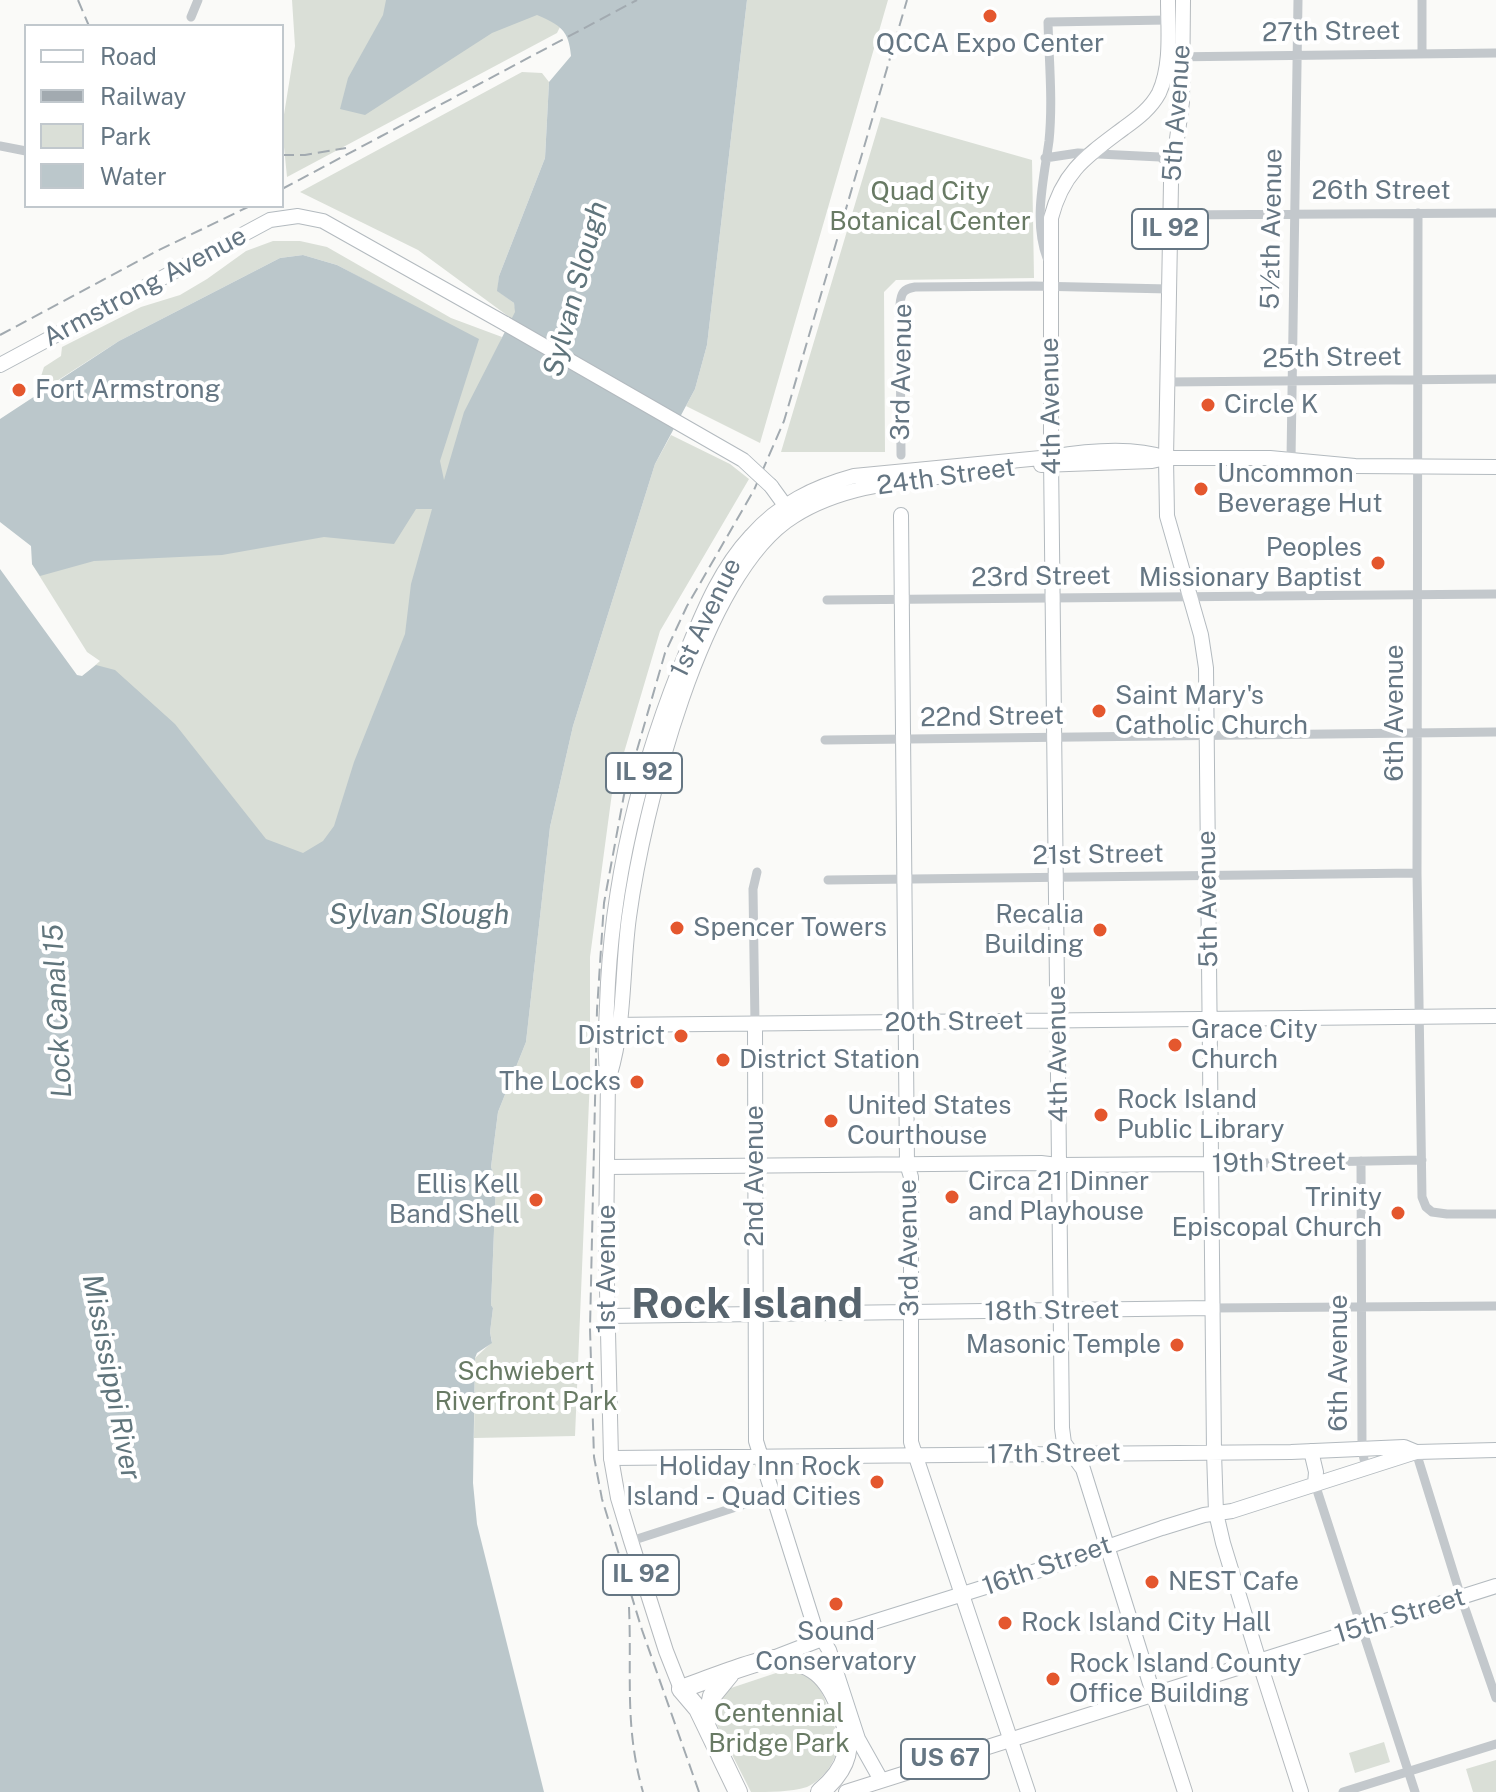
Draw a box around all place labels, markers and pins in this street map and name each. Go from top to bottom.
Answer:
marker: QCCA Expo Center [981,7,999,25]
place label: QCCA Expo Center [876,28,1104,60]
place label: Fort Armstrong [35,374,221,406]
marker: Fort Armstrong [10,381,28,399]
place label: Circle K [1224,389,1318,421]
marker: Circle K [1199,396,1217,414]
place label: Uncommon Beverage Hut [1217,458,1383,520]
marker: Uncommon Beverage Hut [1192,480,1210,498]
place label: Peoples Missionary Baptist [1139,532,1362,594]
marker: Peoples Missionary Baptist [1369,554,1387,572]
place label: Saint Mary's Catholic Church [1115,680,1308,742]
marker: Saint Mary's Catholic Church [1090,702,1108,720]
place label: Recalia Building [984,899,1084,960]
place label: Spencer Towers [693,912,887,944]
marker: Spencer Towers [668,919,686,937]
marker: Recalia Building [1091,921,1109,939]
place label: Grace City Church [1191,1014,1318,1076]
place label: District [577,1020,665,1052]
marker: District [672,1027,690,1045]
marker: Grace City Church [1166,1036,1184,1054]
place label: District Station [739,1044,920,1076]
marker: District Station [714,1051,732,1069]
place label: The Locks [499,1066,621,1098]
marker: The Locks [628,1073,646,1091]
place label: Rock Island Public Library [1117,1084,1284,1146]
place label: United States Courthouse [847,1090,1011,1152]
marker: Rock Island Public Library [1092,1106,1110,1124]
marker: United States Courthouse [822,1112,840,1130]
place label: Circa 21 Dinner and Playhouse [968,1166,1149,1228]
place label: Ellis Kell Band Shell [389,1169,520,1230]
place label: Trinity Episcopal Church [1171,1182,1382,1244]
marker: Circa 21 Dinner and Playhouse [943,1188,961,1206]
marker: Ellis Kell Band Shell [527,1191,545,1209]
marker: Trinity Episcopal Church [1389,1204,1407,1222]
place label: Masonic Temple [966,1329,1161,1361]
marker: Masonic Temple [1168,1336,1186,1354]
place label: Holiday Inn Rock Island - Quad Cities [626,1451,861,1512]
marker: Holiday Inn Rock Island - Quad Cities [868,1473,886,1491]
place label: NEST Cafe [1168,1566,1299,1598]
marker: NEST Cafe [1143,1573,1161,1591]
marker: Sound Conservatory [827,1595,845,1613]
place label: Rock Island City Hall [1021,1607,1271,1639]
marker: Rock Island City Hall [996,1614,1014,1632]
place label: Sound Conservatory [755,1616,917,1678]
place label: Rock Island County Office Building [1069,1648,1301,1710]
marker: Rock Island County Office Building [1044,1670,1062,1688]

